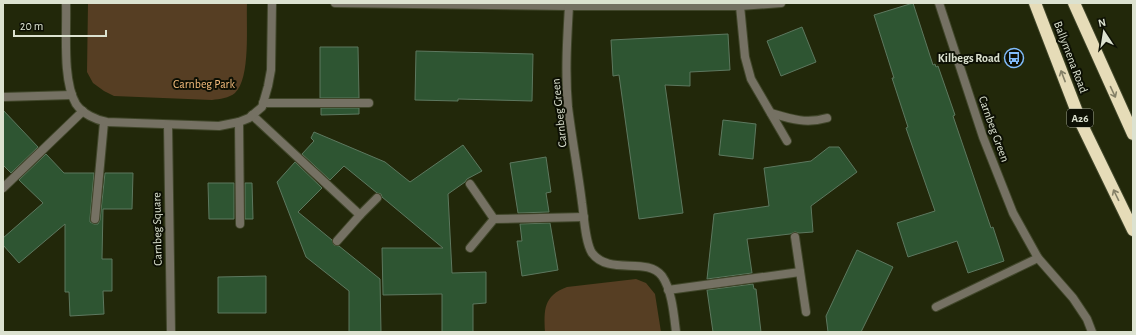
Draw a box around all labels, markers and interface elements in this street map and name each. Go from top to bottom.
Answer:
scale bar [14,12,106,38]
north arrow [1084,12,1124,52]
text: N [1097,17,1107,29]
street label: Ballymena Road [1051,19,1090,95]
text: 20 m [20,20,43,32]
bus stop icon: Kilbegs Road [1003,47,1025,69]
place label: Kilbegs Road [938,52,1001,64]
one-way arrow [1059,70,1067,82]
park label: Carnbeg Park [173,78,235,90]
street label: Carnbeg Green [549,78,569,148]
one-way arrow [1110,86,1118,98]
street label: Carnbeg Green [977,94,1011,164]
road number: A26 [1067,109,1093,127]
one-way arrow [1112,189,1119,201]
street label: Carnbeg Square [150,192,164,266]

